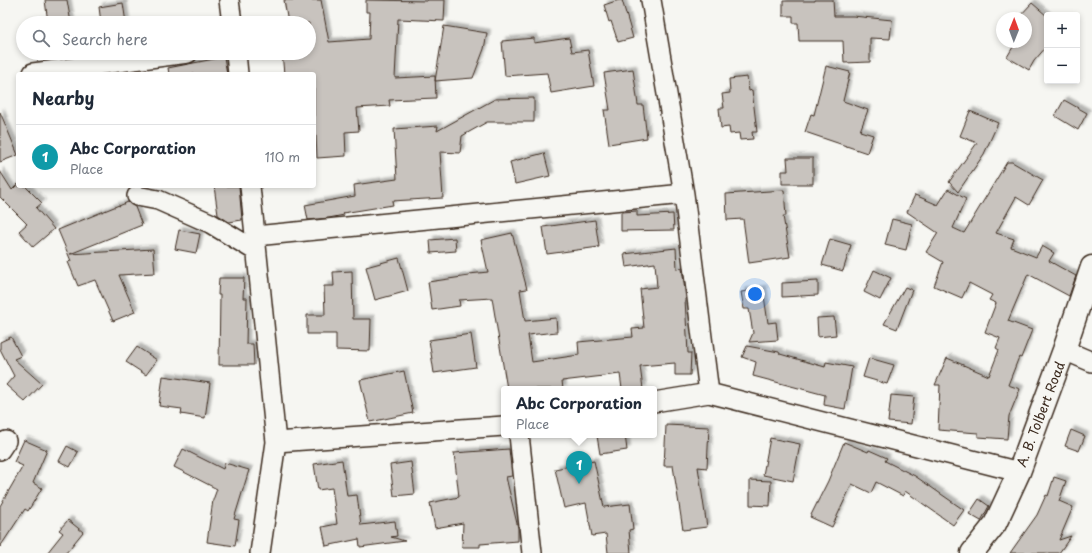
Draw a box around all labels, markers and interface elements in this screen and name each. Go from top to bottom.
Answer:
north arrow [996,12,1032,48]
map controls [1044,12,1080,84]
button: + [1044,12,1080,48]
search box [16,16,316,60]
icon: search [30,27,52,49]
text: Search here [62,27,148,50]
button: − [1044,48,1080,84]
text: Nearby [32,85,94,111]
text: Abc Corporation [70,136,196,159]
text: 1 [42,147,48,166]
text: 110 m [265,147,300,166]
text: Place [70,159,103,178]
your location [745,284,765,304]
street label: A. B. Tolbert Road [1011,358,1069,469]
popup [501,386,657,438]
text: Abc Corporation [516,391,642,414]
text: Place [516,414,549,433]
pin: 1 [566,451,592,484]

